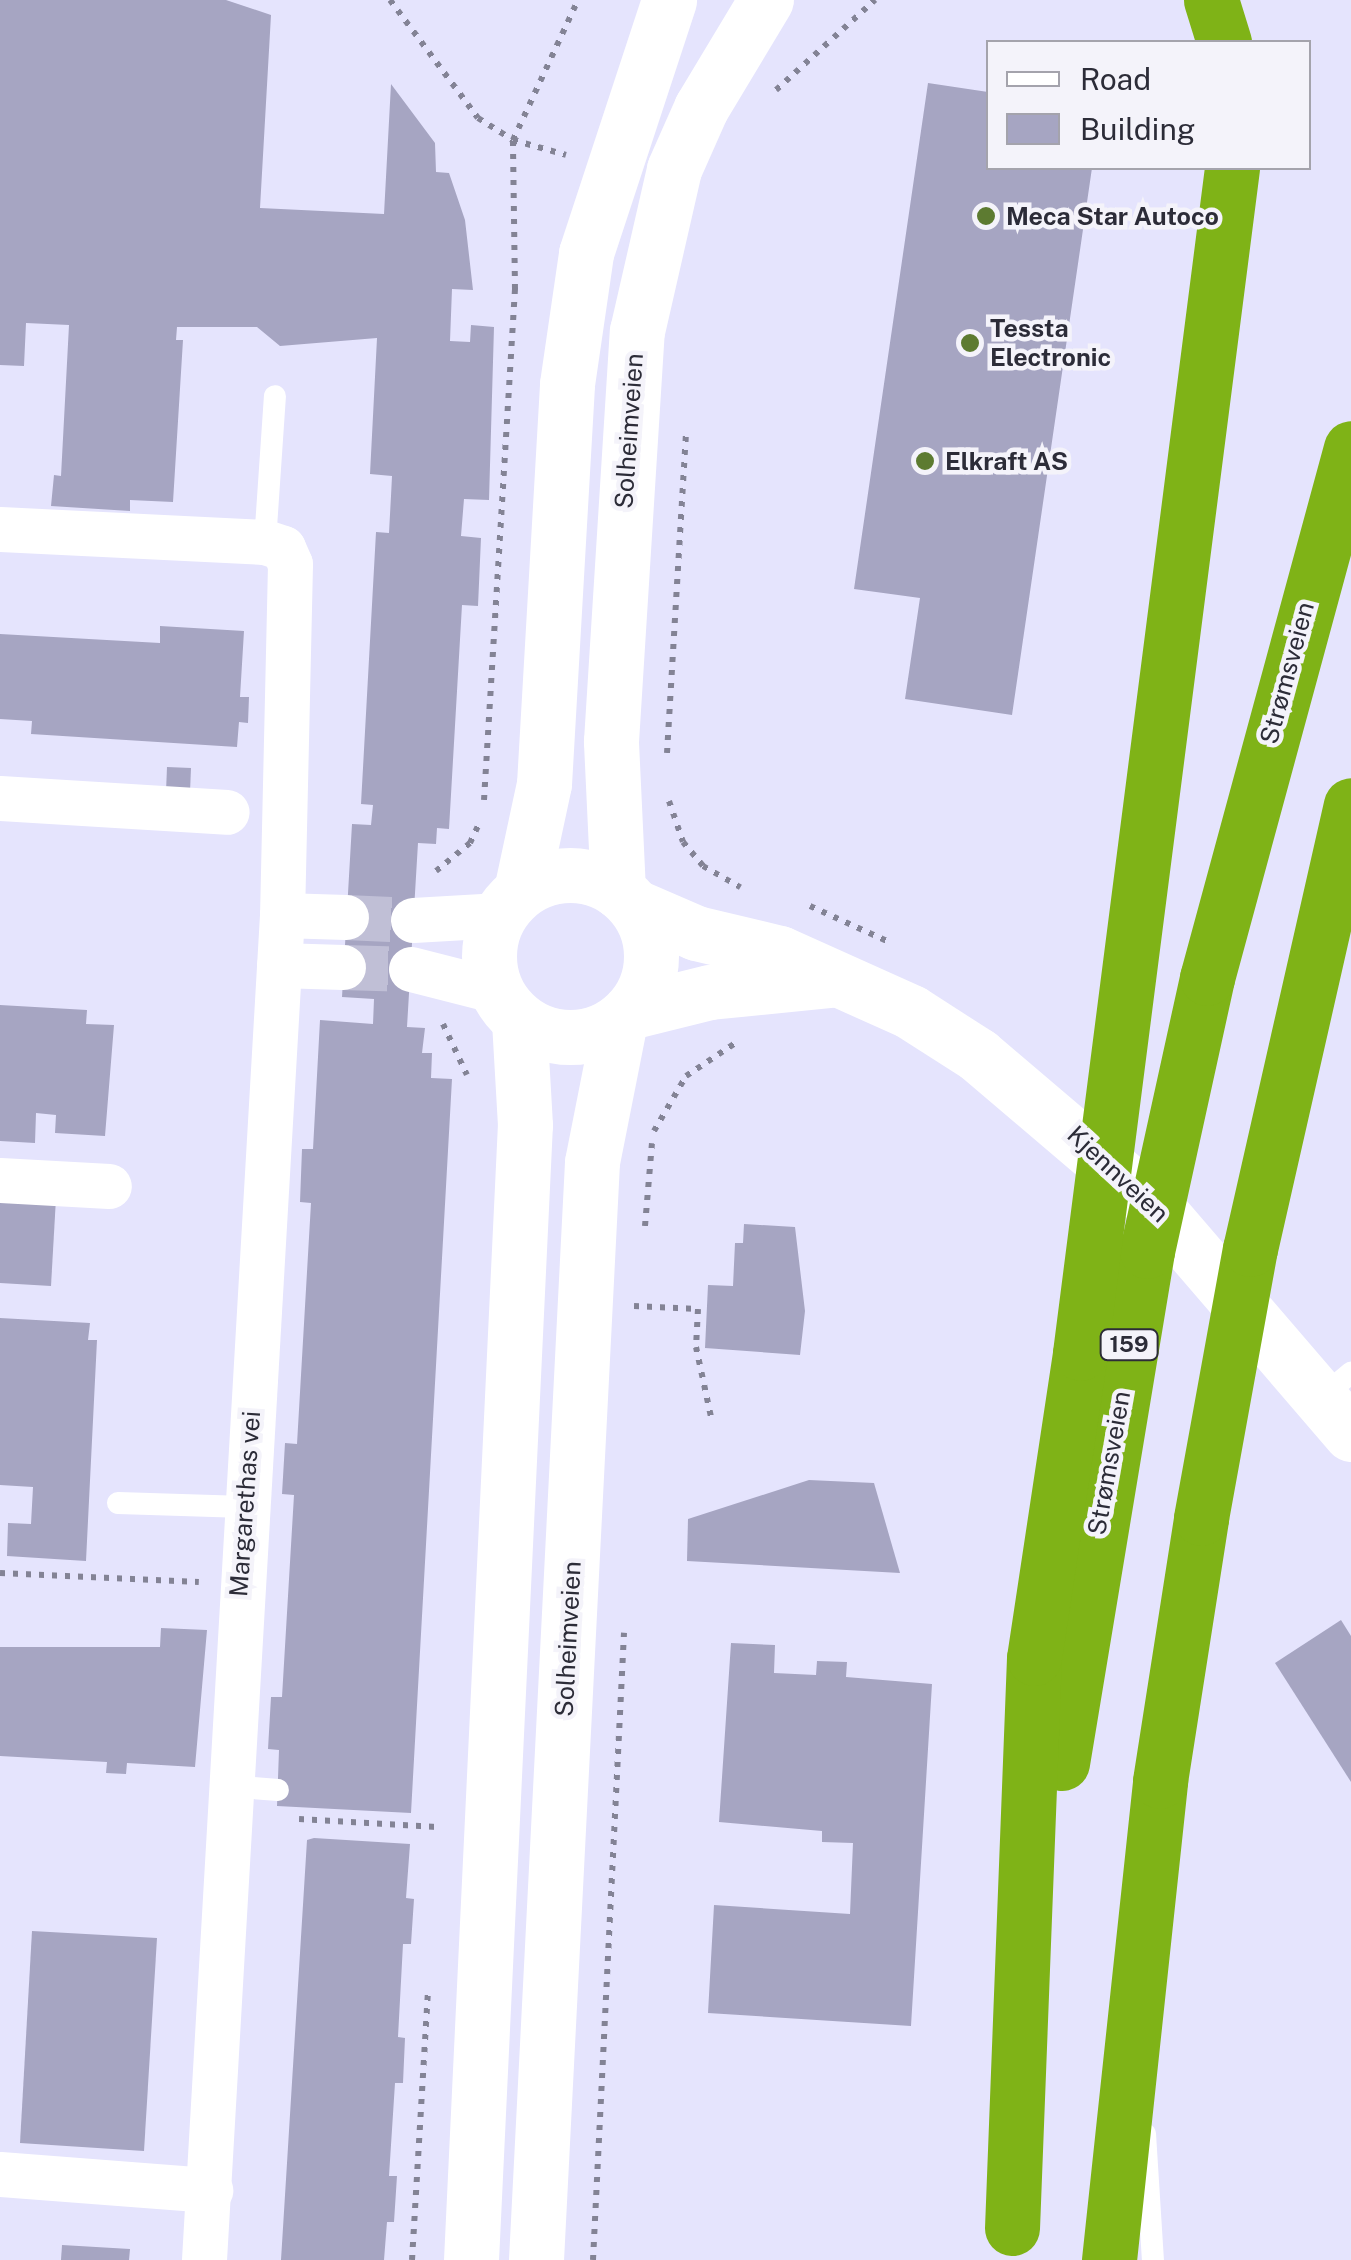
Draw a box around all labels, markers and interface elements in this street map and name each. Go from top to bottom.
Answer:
legend [986,40,1311,170]
text: Road [1080,61,1151,97]
text: Building [1080,111,1195,147]
place label: Meca Star Autoco [1006,201,1219,231]
marker: Meca Star Autoco [975,205,997,227]
place label: Tessta Electronic [990,314,1111,373]
marker: Tessta Electronic [959,332,981,354]
street label: Solheimveien [609,352,649,510]
place label: Elkraft AS [945,446,1068,476]
marker: Elkraft AS [914,450,936,472]
street label: Strømsveien [1254,599,1320,747]
street label: Kjennveien [1061,1120,1175,1228]
road number: 159 [1099,1328,1159,1362]
street label: Strømsveien [1082,1389,1136,1537]
street label: Margarethas vei [224,1410,266,1598]
street label: Solheimveien [549,1560,587,1718]

